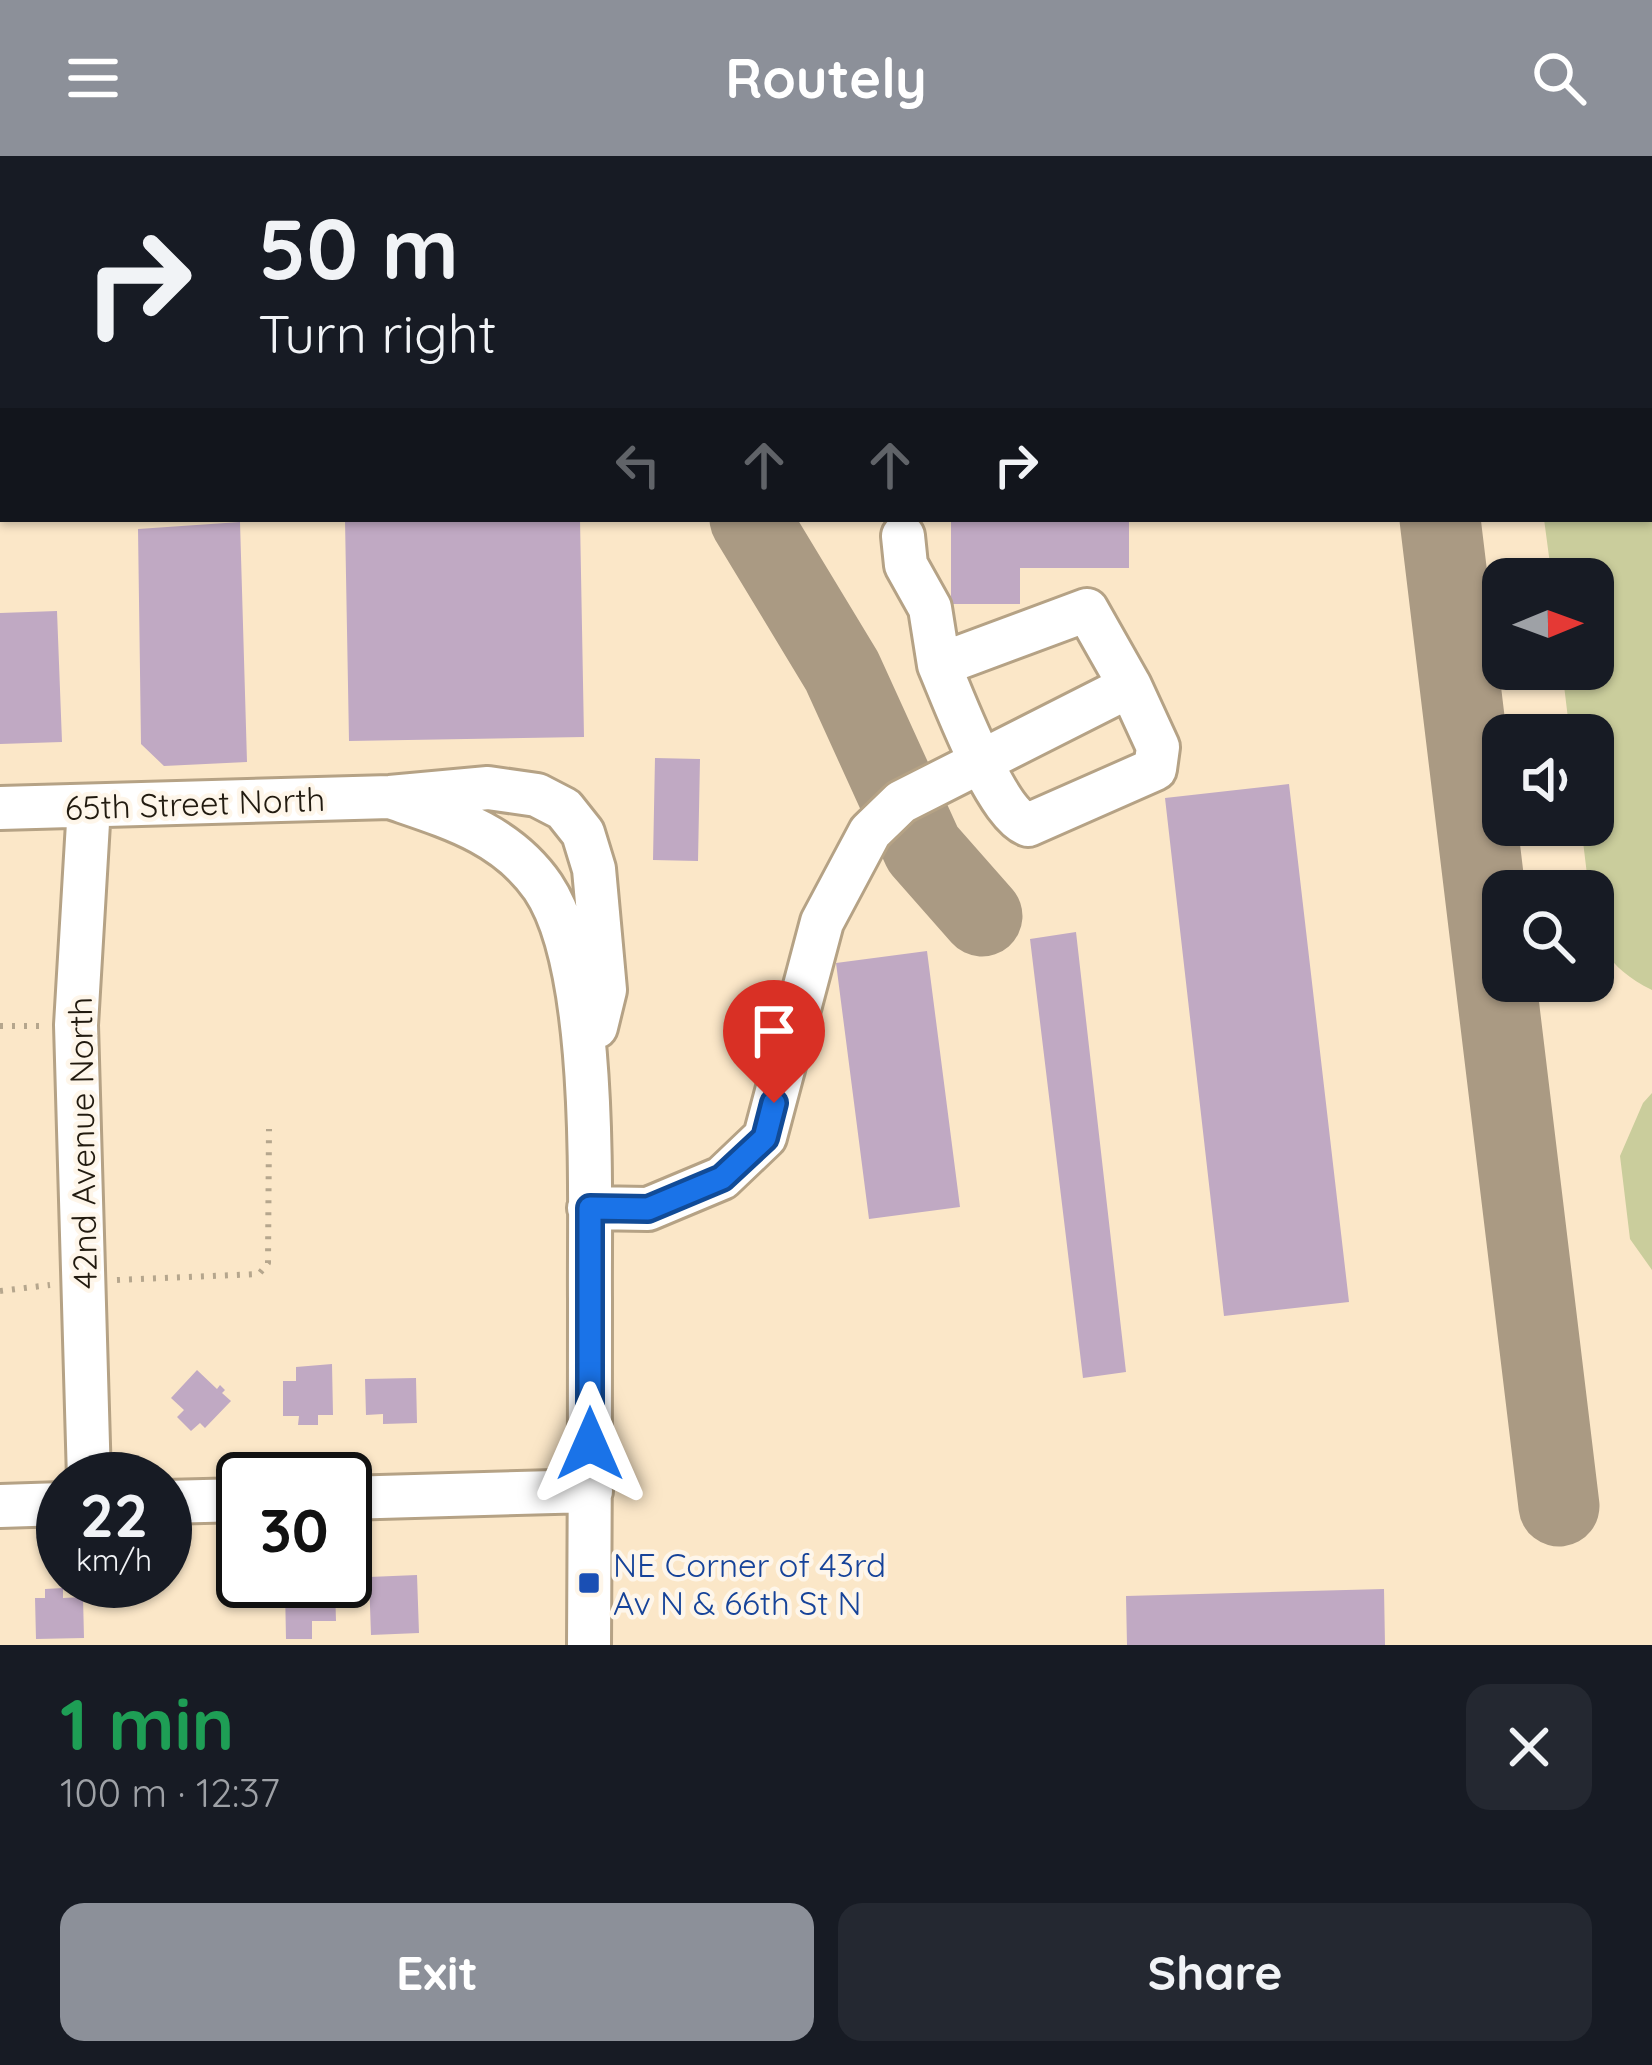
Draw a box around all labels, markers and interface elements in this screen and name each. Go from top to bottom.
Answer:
text: Routely [725,44,927,112]
icon: menu [60,45,126,111]
icon: search [1526,45,1592,111]
text: 50 m [258,195,459,300]
icon: right [60,204,216,360]
text: Turn right [258,299,497,367]
icon: left [605,432,671,498]
icon: ahead [731,432,797,498]
icon: ahead [857,432,923,498]
icon: right [983,432,1049,498]
north arrow [1482,558,1614,690]
map controls [1482,558,1614,1002]
button: sound [1482,714,1614,846]
street label: 65th Street North [64,778,326,828]
button: search [1482,870,1614,1002]
pin [723,980,825,1103]
street label: 42nd Avenue North [59,997,105,1289]
icon: arrive [741,998,807,1064]
position arrow [527,1381,653,1507]
speed limit sign: 30 [216,1452,372,1608]
text: 22 [80,1477,148,1552]
text: km/h [76,1541,152,1579]
place label: NE Corner of 43rd Av N & 66th St N [613,1544,886,1623]
marker: NE Corner of 43rd Av N & 66th St N [576,1570,602,1596]
text: 1 min [60,1678,234,1768]
button: close [1466,1684,1592,1810]
text: 100 m · 12:37 [60,1768,280,1817]
button: Exit [60,1903,814,2041]
button: Share [838,1903,1592,2041]

